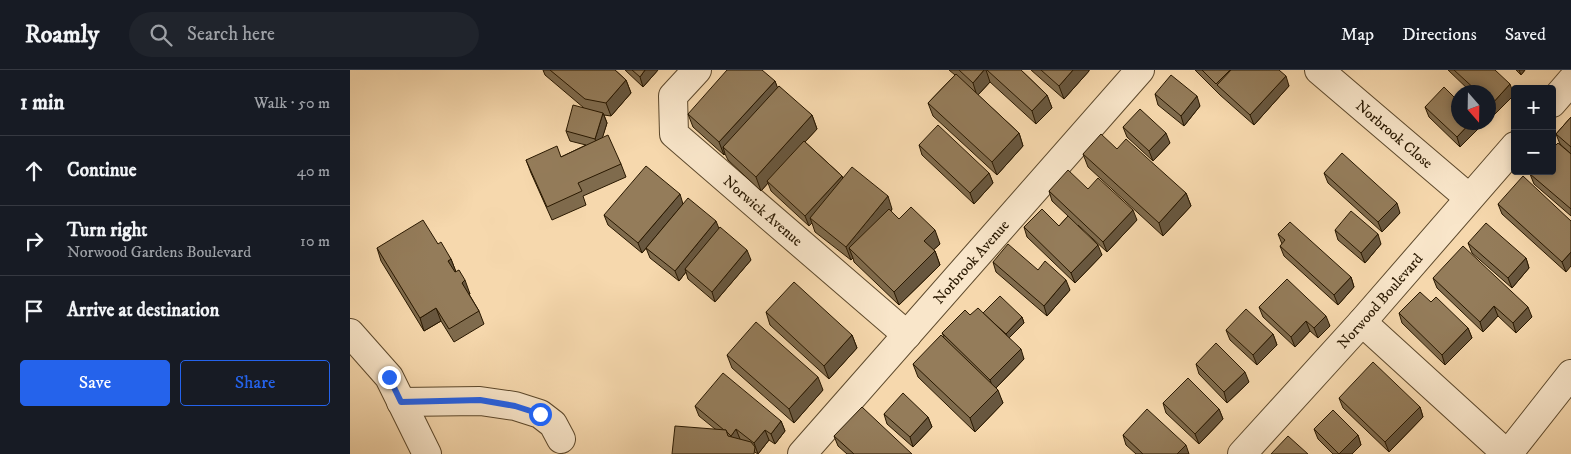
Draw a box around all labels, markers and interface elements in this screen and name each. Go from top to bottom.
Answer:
search box [129,12,479,57]
text: Roamly [25,20,99,50]
icon: search [147,21,175,49]
text: Search here [187,23,275,46]
text: Map [1341,24,1374,46]
text: Directions [1402,24,1477,46]
text: Saved [1505,24,1546,46]
north arrow [1451,85,1496,130]
map controls [1511,85,1556,175]
button: + [1511,85,1556,130]
text: 1 min [20,90,64,116]
text: Walk · 50 m [254,93,330,113]
street label: Norbrook Close [1351,96,1437,173]
button: − [1511,130,1556,175]
icon: ahead [20,157,48,185]
text: Continue [67,159,137,182]
text: 40 m [297,161,330,181]
street label: Norwick Avenue [719,172,806,251]
street label: Norbrook Avenue [929,216,1014,308]
text: Turn right [67,219,147,242]
icon: right [20,227,48,255]
text: 10 m [300,231,330,251]
text: Norwood Gardens Boulevard [67,242,251,262]
street label: Norwood Boulevard [1333,249,1428,353]
icon: arrive [20,297,48,325]
text: Arrive at destination [67,299,219,322]
button: Save [20,360,170,406]
button: Share [180,360,330,406]
route end [378,366,401,389]
route start [529,403,552,426]

